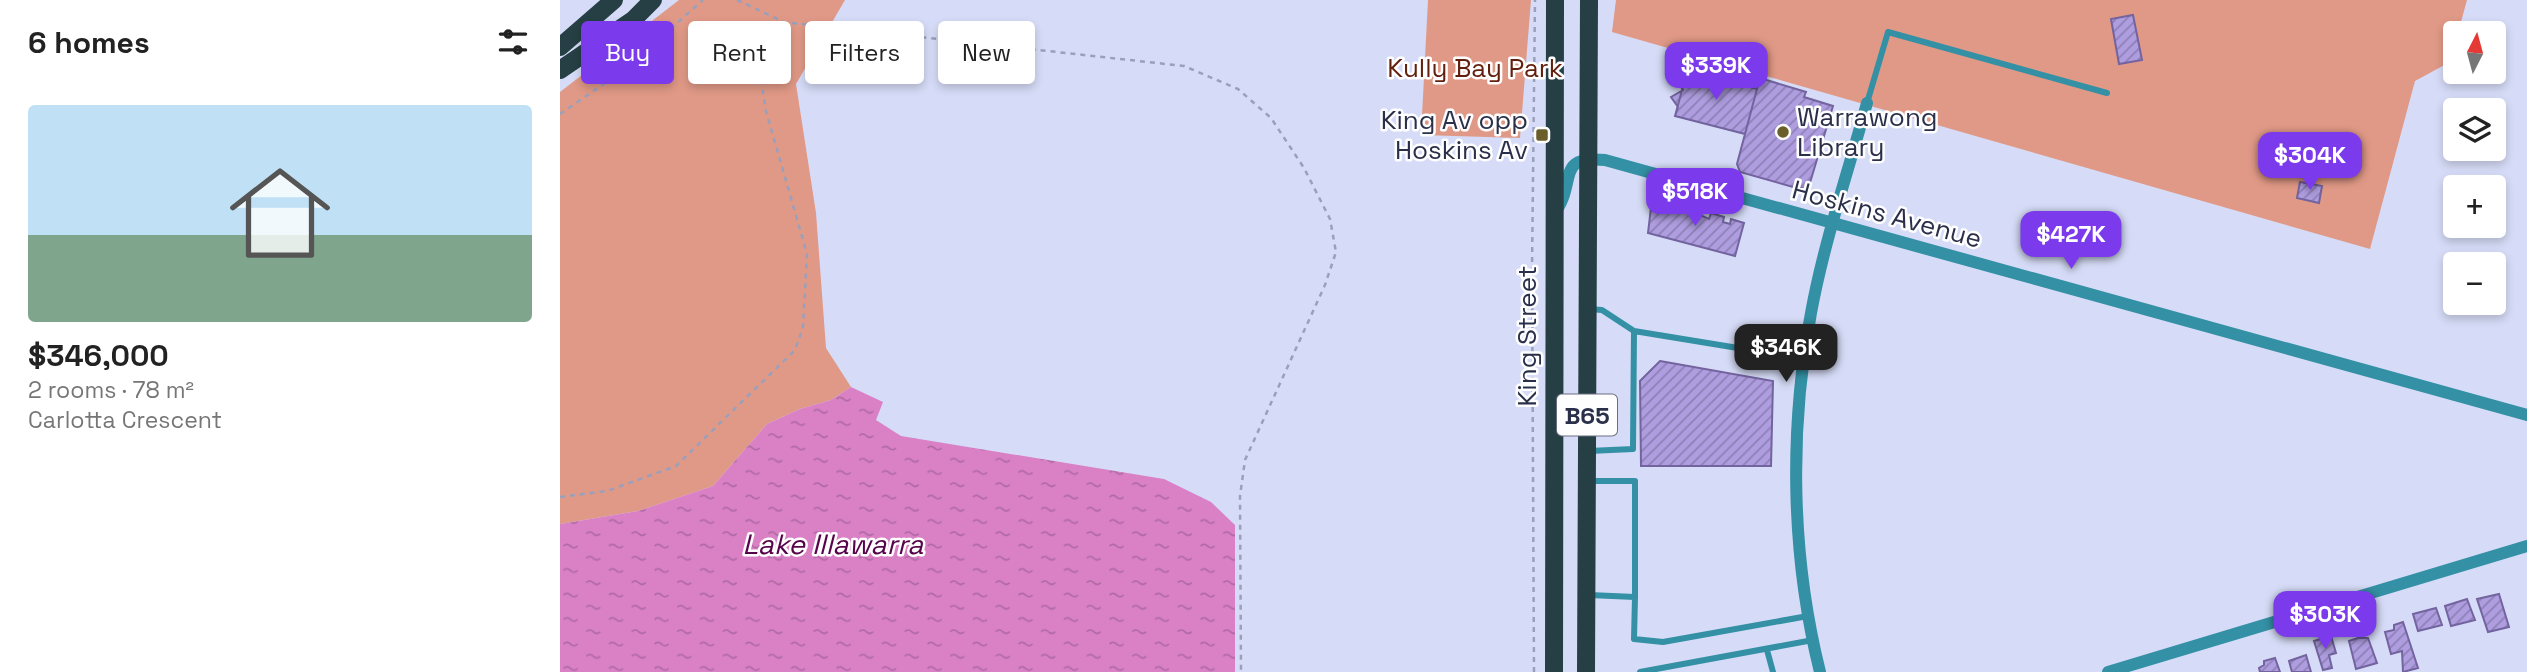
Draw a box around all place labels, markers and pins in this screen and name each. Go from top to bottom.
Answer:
pin: $339K [1667,42,1765,102]
place label: Warrawong Library [1797,100,1938,164]
place label: King Av opp Hoskins Av [1381,103,1528,167]
marker: Warrawong Library [1775,124,1791,140]
marker: King Av opp Hoskins Av [1534,127,1550,143]
pin: $304K [2261,132,2359,192]
pin: $518K [1646,168,1744,228]
pin: $427K [2022,212,2120,271]
pin: $346K [1737,324,1835,384]
pin: $303K [2276,592,2374,651]

